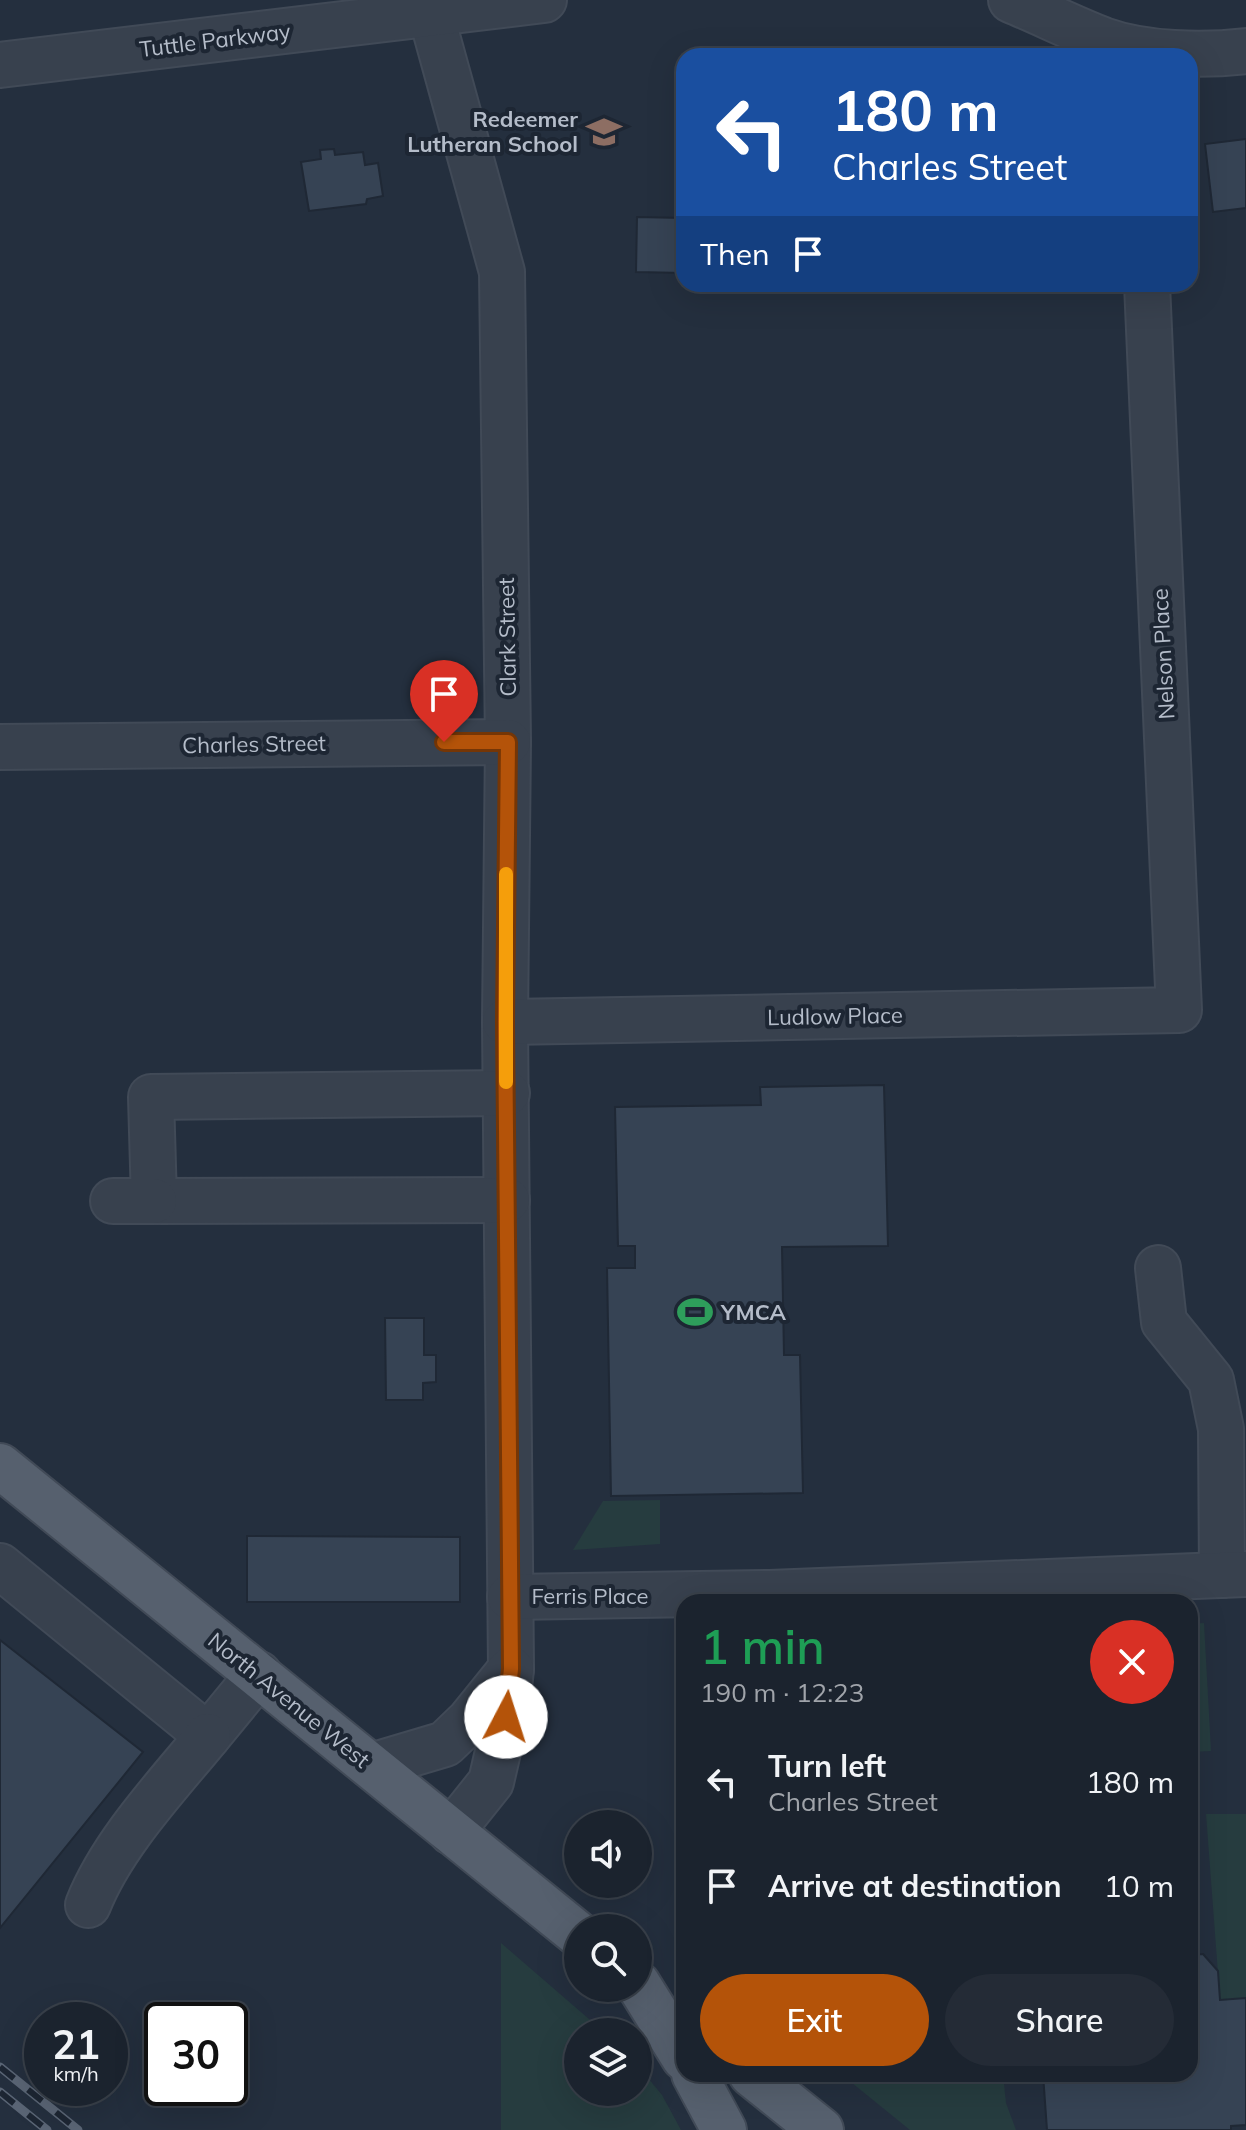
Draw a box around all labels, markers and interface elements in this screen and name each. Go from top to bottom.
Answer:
street label: Tuttle Parkway [138,17,292,63]
text: 180 m [832,75,999,145]
icon: left [700,80,804,184]
place label: Redeemer Lutheran School [407,105,578,158]
school or university icon: Redeemer Lutheran School [585,113,623,151]
text: Charles Street [832,144,1067,189]
icon: arrive [786,232,830,276]
text: Then [700,235,770,273]
street label: Clark Street [492,577,522,697]
street label: Nelson Place [1146,588,1180,720]
pin [410,660,478,742]
icon: arrive [422,672,466,716]
street label: Charles Street [182,729,326,759]
street label: Ludlow Place [767,1001,903,1031]
sports icon: YMCA [676,1293,714,1331]
place label: YMCA [720,1298,786,1326]
street label: Ferris Place [531,1582,649,1610]
text: 1 min [700,1616,825,1676]
button: close [1090,1620,1174,1704]
street label: North Avenue West [203,1626,376,1774]
position arrow [464,1675,548,1759]
text: 190 m · 12:23 [700,1676,864,1709]
text: Turn left [768,1747,886,1785]
icon: left [700,1760,744,1804]
text: 180 m [1086,1763,1174,1801]
text: Charles Street [768,1785,938,1818]
map controls [564,1810,652,2106]
button: sound [564,1810,652,1898]
icon: arrive [700,1864,744,1908]
text: Arrive at destination [768,1867,1062,1905]
text: 10 m [1104,1867,1174,1905]
button: search [564,1914,652,2002]
button: Exit [700,1974,929,2066]
button: Share [945,1974,1174,2066]
speed limit sign: 30 [144,2002,248,2106]
button: layers [564,2018,652,2106]
text: 21 [52,2019,100,2069]
text: km/h [53,2061,99,2086]

